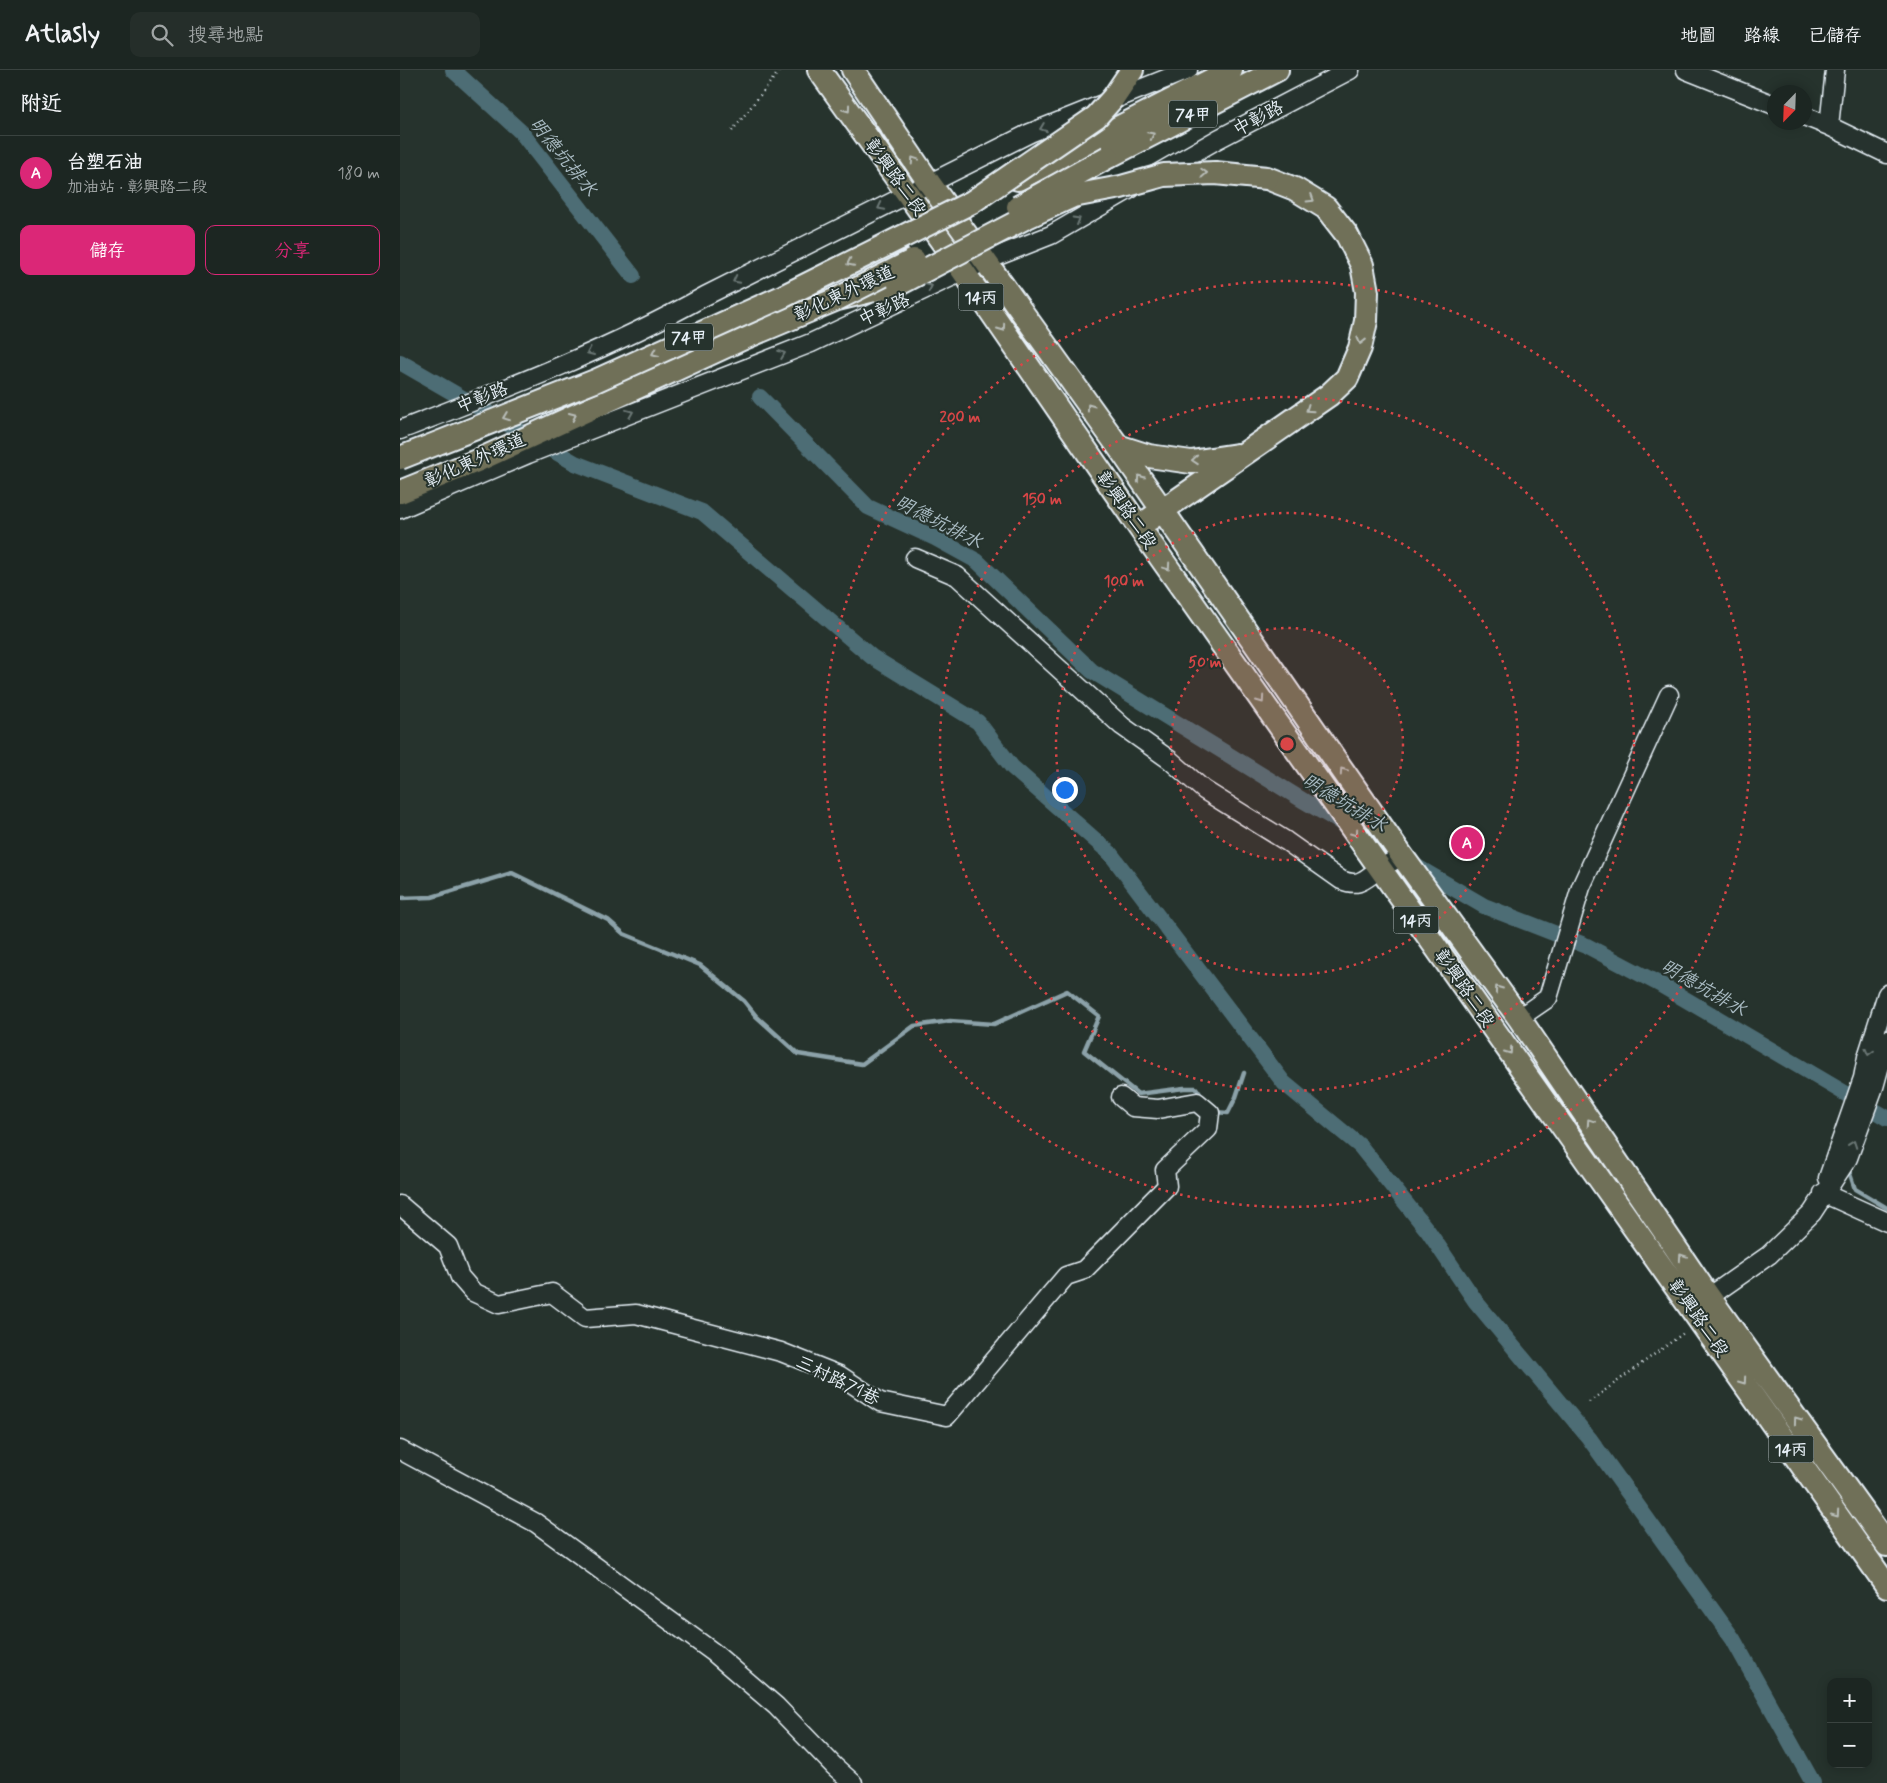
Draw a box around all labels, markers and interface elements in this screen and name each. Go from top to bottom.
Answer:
search box [130,12,480,57]
text: Atlasly [25,19,100,50]
icon: search [148,21,176,49]
text: 搜尋地點 [188,23,264,48]
text: 地圖 [1680,24,1716,48]
text: 路線 [1744,24,1780,48]
text: 已儲存 [1808,24,1862,48]
north arrow [1767,85,1812,130]
text: 附近 [20,90,62,118]
street label: 中彰路 [1229,96,1288,142]
road number: 74甲 [1169,101,1217,128]
one-way arrow [841,104,850,113]
water label: 明德坑排水 [523,112,603,202]
one-way arrow [1039,122,1048,132]
one-way arrow [1146,131,1155,141]
street label: 彰興路二段 [859,134,931,221]
text: 台塑石油 [67,150,143,175]
one-way arrow [911,157,920,166]
text: A [31,163,41,184]
text: 180 m [337,163,380,184]
one-way arrow [1200,168,1208,179]
text: 加油站 · 彰興路二段 [67,177,207,198]
one-way arrow [1306,193,1315,202]
one-way arrow [877,201,886,211]
one-way arrow [1072,216,1081,226]
button: 儲存 [20,225,195,275]
button: 分享 [205,225,380,275]
one-way arrow [847,257,856,267]
street label: 彰化東外環道 [790,260,898,328]
one-way arrow [732,274,741,284]
one-way arrow [924,283,933,293]
road number: 14丙 [958,283,1004,310]
street label: 中彰路 [855,288,914,332]
one-way arrow [996,322,1005,332]
road number: 74甲 [665,323,713,350]
one-way arrow [1356,337,1367,346]
one-way arrow [586,346,595,357]
one-way arrow [651,347,660,357]
one-way arrow [777,350,785,360]
street label: 中彰路 [453,377,512,419]
one-way arrow [1087,403,1096,413]
one-way arrow [1305,403,1315,412]
text: 200 m [940,408,981,428]
one-way arrow [625,409,634,420]
one-way arrow [502,411,511,421]
one-way arrow [568,412,577,423]
street label: 彰化東外環道 [421,428,530,494]
one-way arrow [1191,455,1199,466]
street label: 彰興路二段 [1091,467,1162,554]
one-way arrow [1137,474,1146,484]
water label: 明德坑排水 [890,490,987,555]
text: 150 m [1022,490,1062,510]
one-way arrow [1161,561,1170,571]
text: 100 m [1104,572,1144,592]
text: 50 m [1188,653,1222,673]
one-way arrow [1255,694,1264,704]
centre of rings [1278,735,1296,753]
one-way arrow [1340,767,1349,777]
water label: 明德坑排水 [1297,768,1392,839]
your location [1052,777,1078,803]
pin: A [1451,824,1483,862]
one-way arrow [1349,827,1357,836]
road number: 14丙 [1394,906,1438,934]
street label: 彰興路二段 [1429,945,1500,1032]
water label: 明德坑排水 [1656,954,1751,1023]
one-way arrow [1495,985,1504,995]
one-way arrow [1503,1045,1512,1055]
one-way arrow [1864,1047,1875,1056]
one-way arrow [1587,1119,1596,1128]
one-way arrow [1847,1141,1857,1149]
one-way arrow [1679,1253,1688,1263]
street label: 彰興路二段 [1663,1275,1734,1362]
street label: 三村路71巷 [792,1350,884,1412]
one-way arrow [1737,1375,1746,1385]
one-way arrow [1795,1417,1803,1426]
road number: 14丙 [1768,1436,1814,1462]
one-way arrow [1830,1508,1839,1518]
map controls [1827,1678,1872,1768]
button: + [1827,1678,1872,1723]
button: − [1827,1723,1872,1768]

